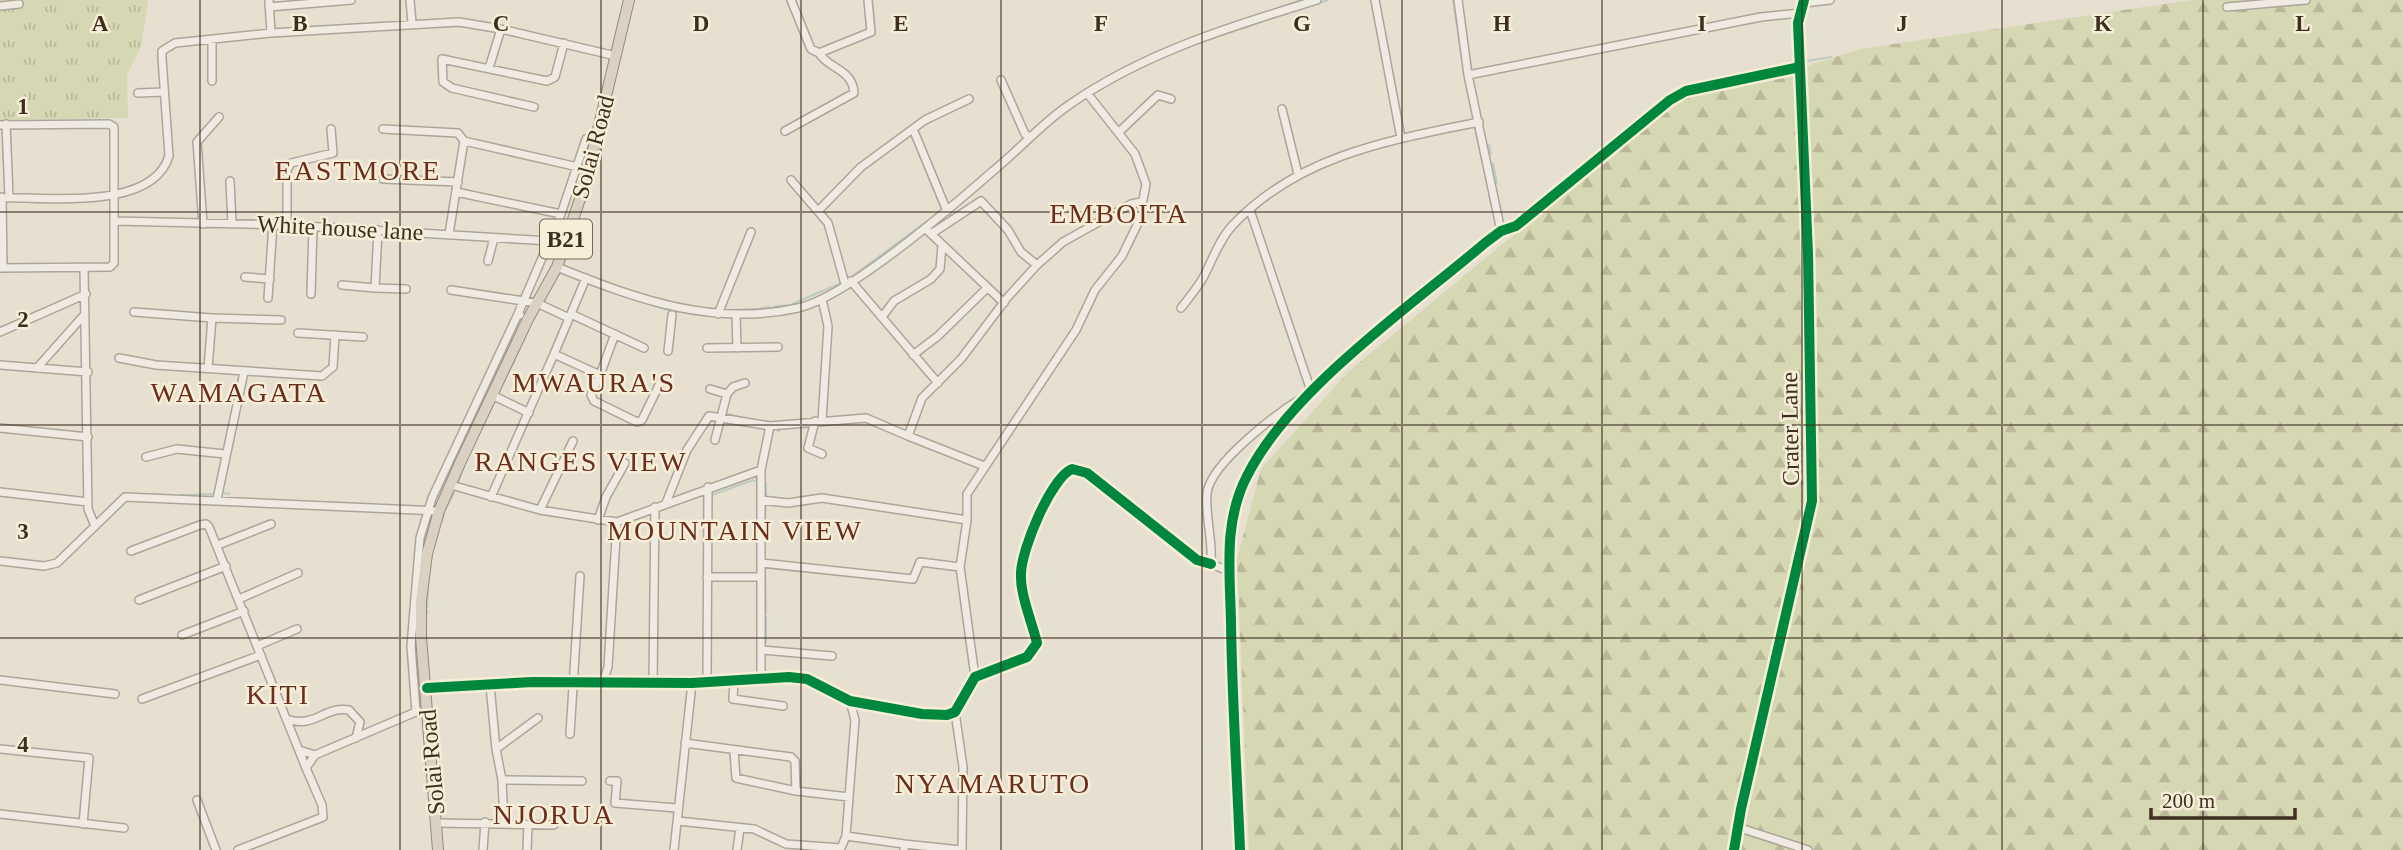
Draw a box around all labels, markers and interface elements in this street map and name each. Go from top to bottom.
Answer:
text: A [92,11,109,36]
text: B [292,11,308,36]
text: C [493,11,509,36]
text: D [693,11,709,36]
text: E [893,11,909,36]
text: F [1094,11,1108,36]
text: G [1293,11,1311,36]
text: H [1493,11,1511,36]
text: I [1698,11,1707,36]
text: J [1896,11,1908,36]
text: K [2094,11,2112,36]
text: L [2295,11,2311,36]
street label: Solai Road [567,92,619,202]
text: 1 [17,94,29,119]
district label: EASTMORE [275,155,441,186]
district label: EMBOITA [1049,198,1189,229]
street label: White house lane [256,211,424,245]
road number: B21 [540,220,592,258]
text: 2 [17,307,29,332]
district label: MWAURA'S [512,367,676,398]
street label: Crater Lane [1776,372,1804,486]
district label: WAMAGATA [150,377,328,408]
district label: RANGES VIEW [474,446,688,477]
district label: MOUNTAIN VIEW [607,515,863,546]
text: 3 [17,519,29,544]
district label: KITI [246,679,310,710]
street label: Solai Road [414,708,450,816]
text: 4 [17,732,29,757]
district label: NYAMARUTO [895,768,1091,799]
scale bar [2151,776,2294,820]
text: 200 m [2162,789,2215,813]
district label: NJORUA [493,799,615,830]

